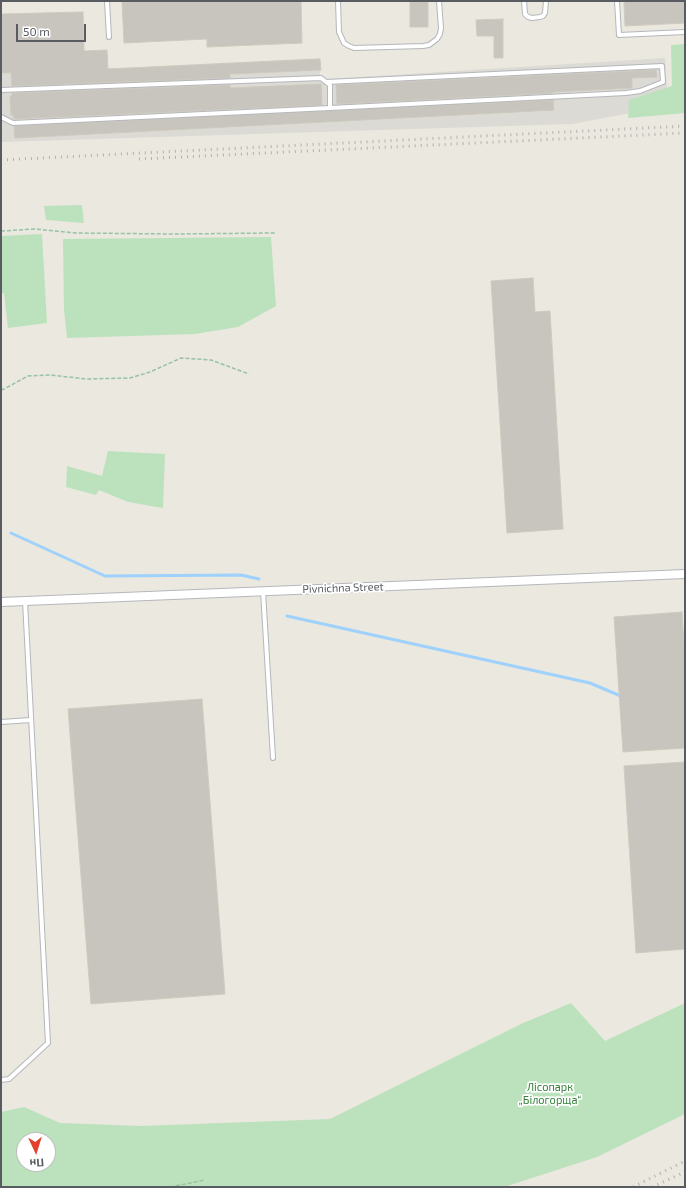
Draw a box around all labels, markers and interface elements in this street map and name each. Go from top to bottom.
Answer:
scale bar [18,16,88,42]
text: 50 m [23,24,50,38]
street label: Pivnichna Street [302,580,384,596]
park label: Лісопарк „Білогорща“ [519,1080,581,1106]
north arrow [16,1132,56,1172]
text: Пн [29,1156,44,1170]

